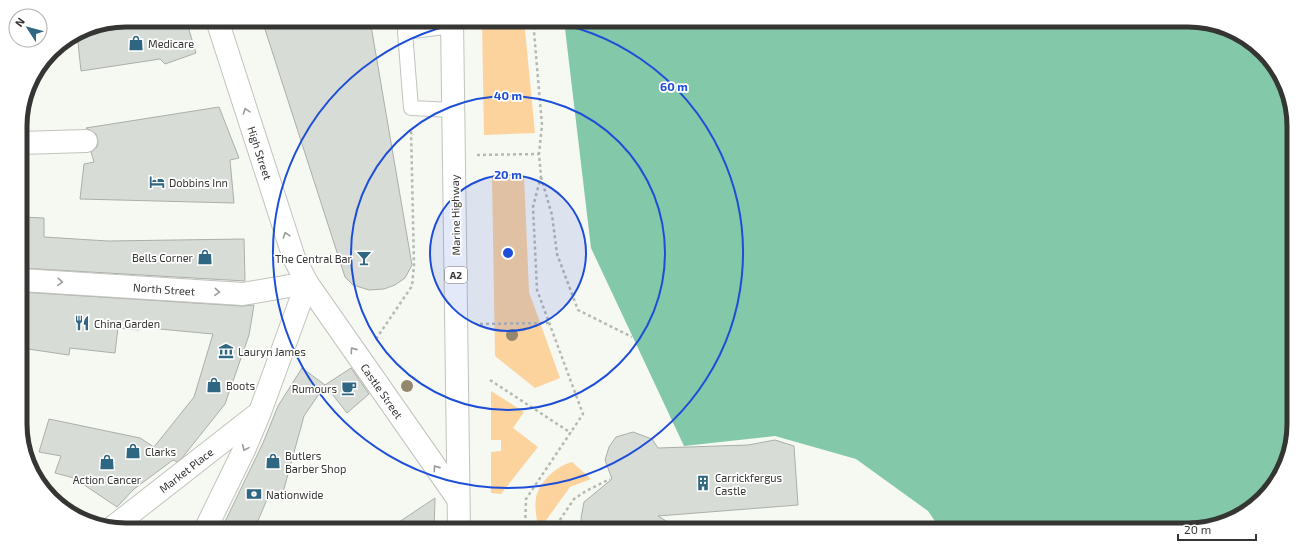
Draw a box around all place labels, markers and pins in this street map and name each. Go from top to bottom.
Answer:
shop icon: Medicare [127,34,145,52]
place label: Medicare [148,37,194,50]
hotel icon: Dobbins Inn [148,173,166,191]
place label: Dobbins Inn [169,176,228,189]
centre of rings [501,246,515,260]
shop icon: Bells Corner [196,248,214,266]
bar icon: The Central Bar [355,249,373,267]
place label: Bells Corner [132,251,194,264]
place label: The Central Bar [275,252,353,265]
restaurant icon: China Garden [73,314,91,332]
place label: China Garden [94,317,160,330]
museum icon: Lauryn James [217,342,235,360]
place label: Lauryn James [238,345,306,358]
shop icon: Boots [205,376,223,394]
place label: Boots [226,379,255,392]
cafe icon: Rumours [340,379,358,397]
place label: Rumours [292,382,337,395]
shop icon: Clarks [124,442,142,460]
place label: Clarks [145,445,177,458]
place label: Butlers Barber Shop [285,449,346,475]
shop icon: Butlers Barber Shop [264,452,282,470]
shop icon: Action Cancer [98,453,116,471]
place label: Carrickfergus Castle [715,471,783,497]
place label: Action Cancer [73,473,142,486]
building icon: Carrickfergus Castle [694,474,712,492]
bank icon: Nationwide [245,485,263,503]
place label: Nationwide [266,488,323,501]

